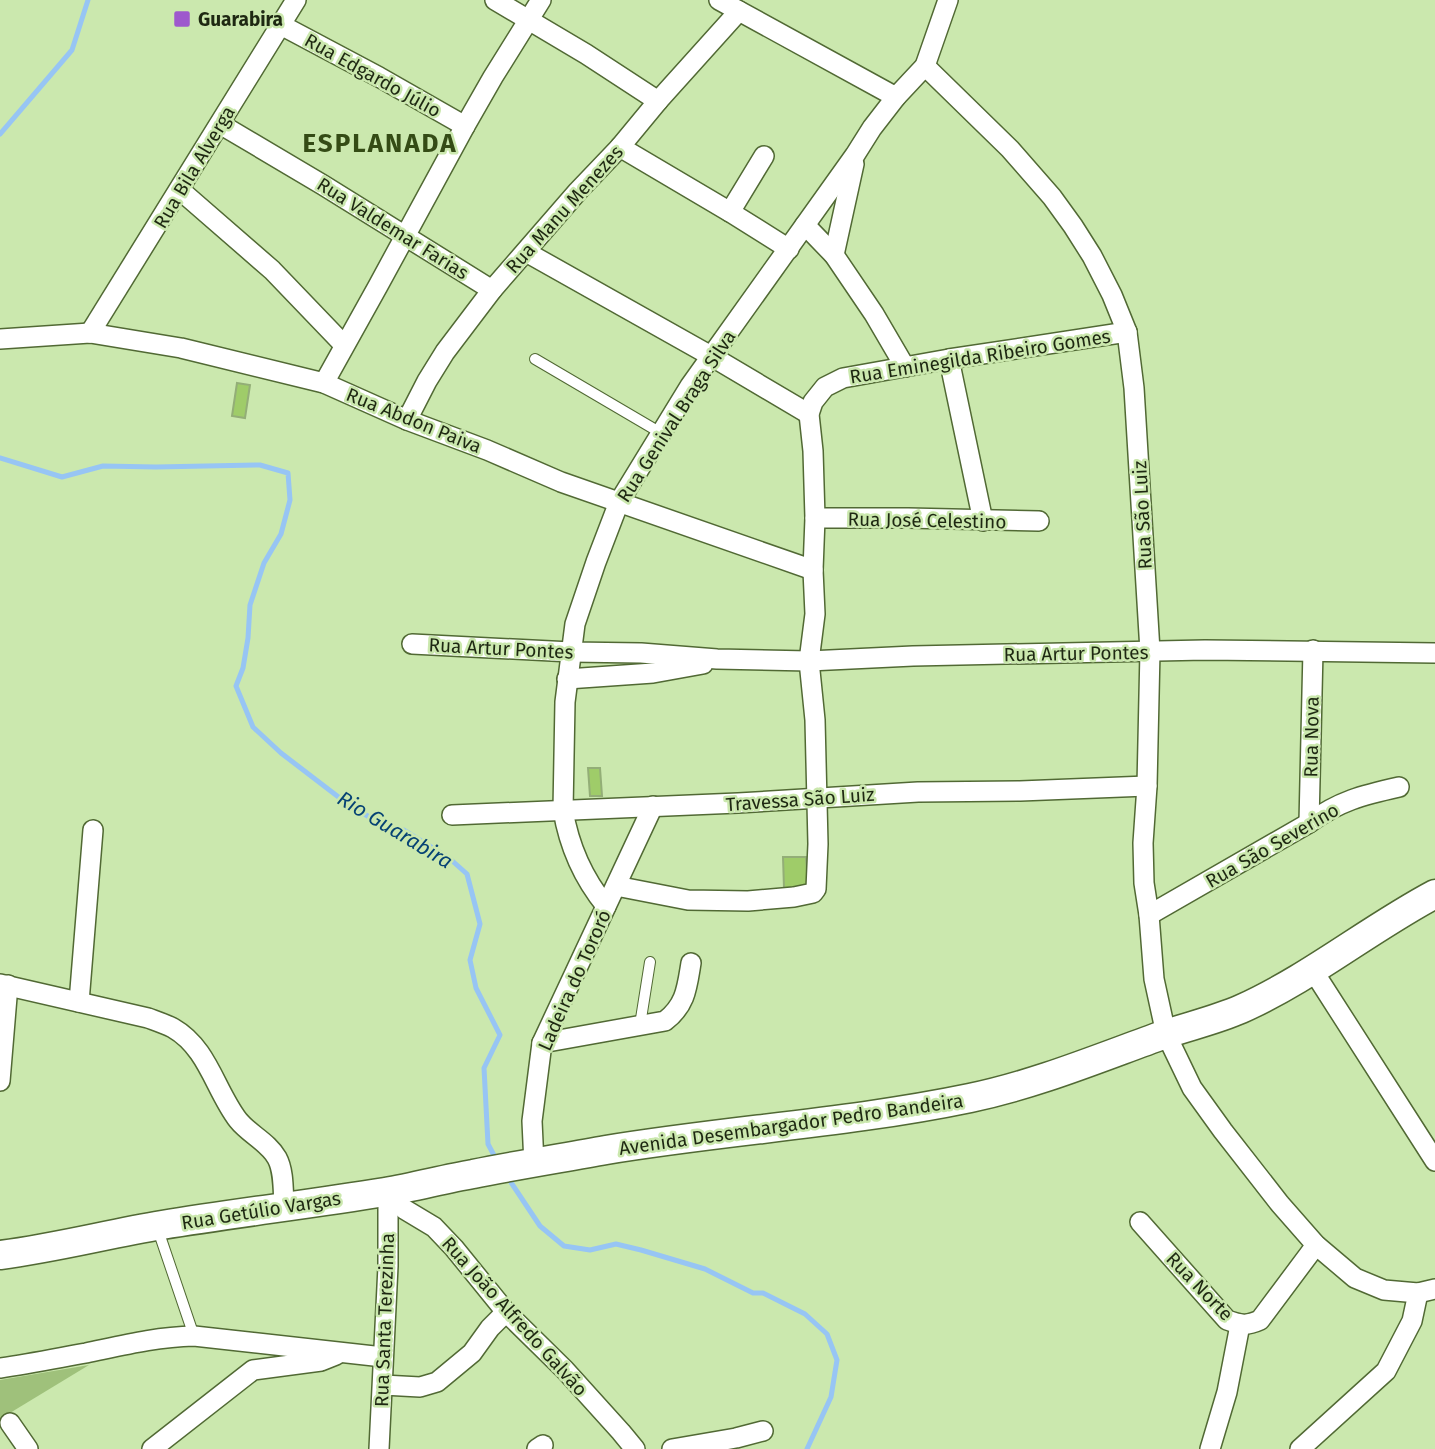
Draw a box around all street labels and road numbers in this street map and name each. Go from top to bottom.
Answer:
street label: Rua Edgardo Júlio [301,29,445,122]
street label: Rua Bila Alverga [149,102,240,233]
street label: Rua Manu Menezes [501,141,628,278]
street label: Rua Valdemar Farias [313,172,473,284]
street label: Rua Eminegilda Ribeiro Gomes [848,324,1112,388]
street label: Rua Genival Braga Silva [612,326,741,507]
street label: Rua Abdon Paiva [343,383,485,458]
street label: Rua São Luiz [1128,460,1157,570]
street label: Rua José Celestino [847,508,1007,533]
street label: Rua Artur Pontes [428,633,574,664]
street label: Rua Artur Pontes [1003,641,1149,666]
street label: Rua Nova [1299,696,1324,778]
street label: Travessa São Luiz [725,783,875,816]
street label: Rua São Severino [1202,798,1343,893]
street label: Ladeira do Tororó [533,906,616,1054]
street label: Avenida Desembargador Pedro Bandeira [618,1089,965,1160]
street label: Rua Getúlio Vargas [180,1187,342,1234]
street label: Rua João Alfredo Galvão [437,1232,592,1401]
street label: Rua Santa Terezinha [370,1233,399,1407]
street label: Rua Norte [1161,1247,1238,1325]

